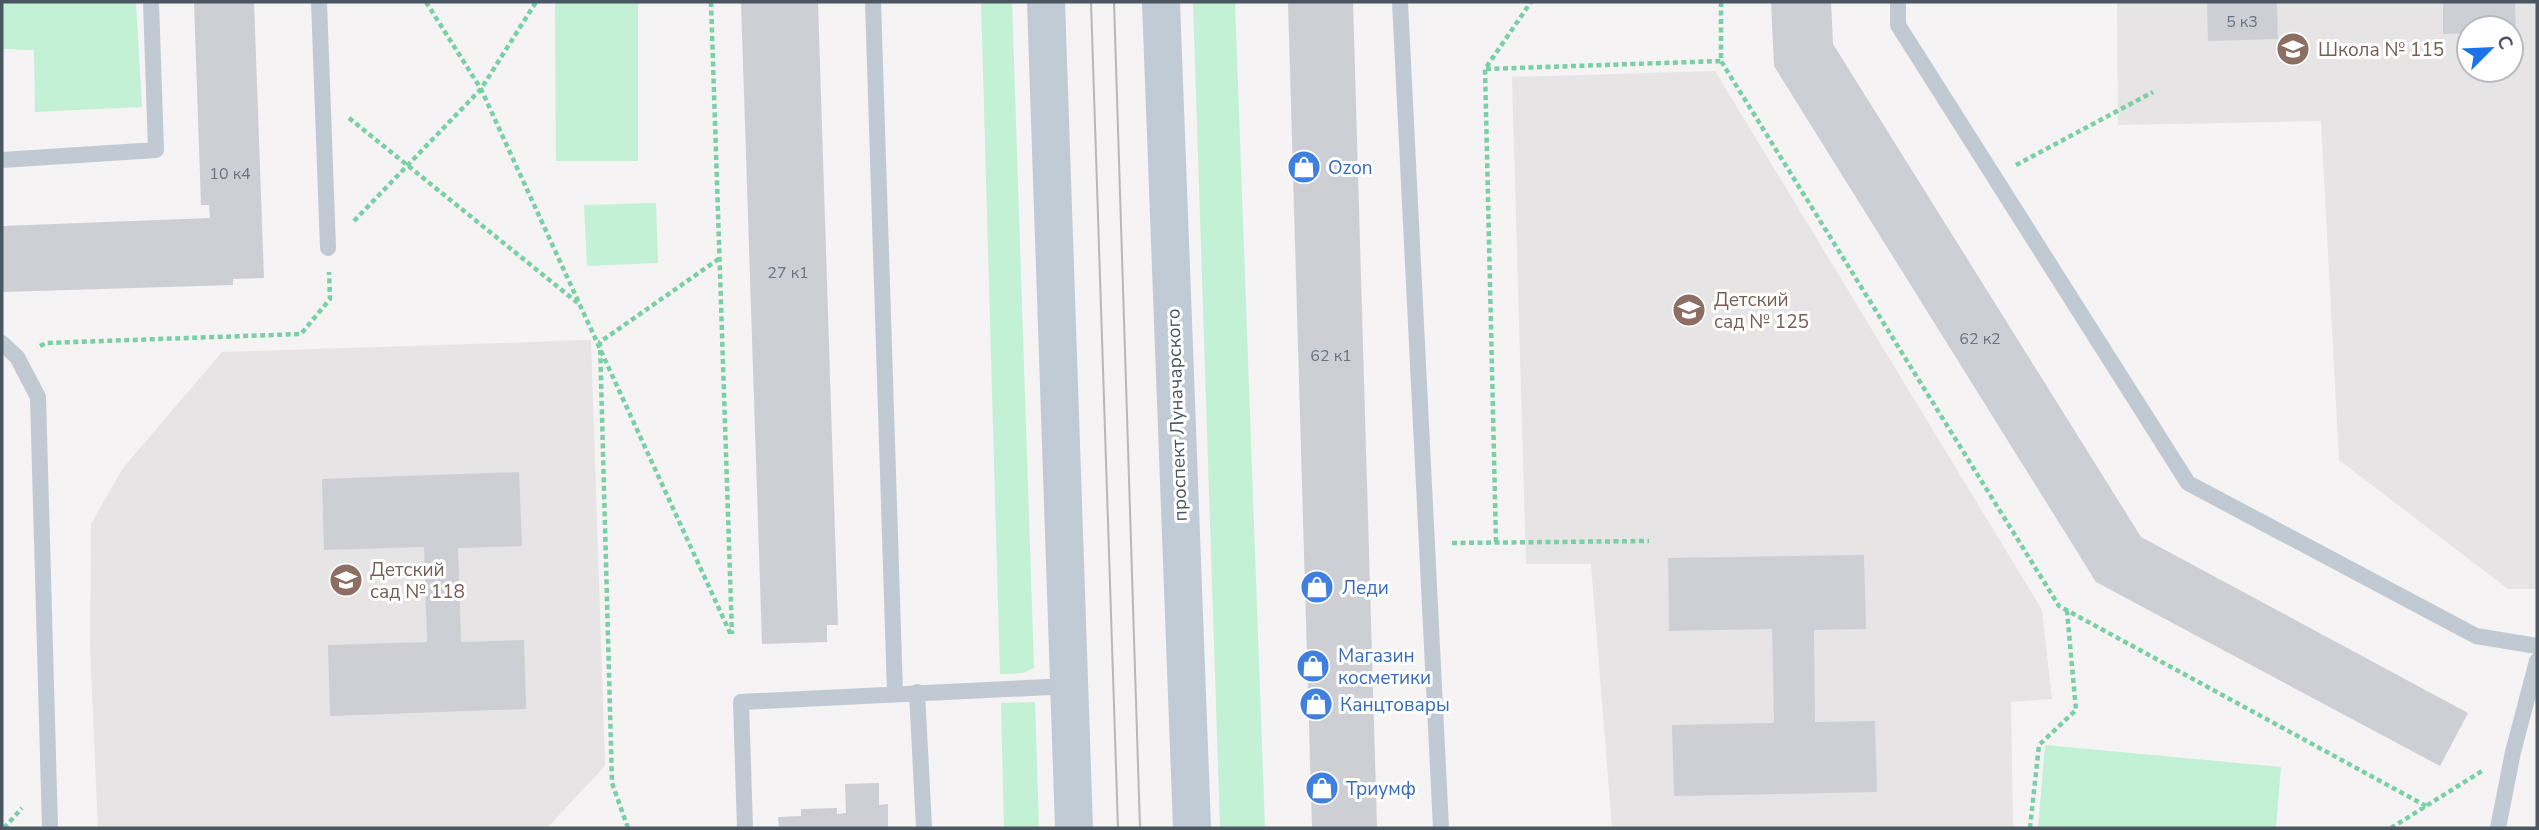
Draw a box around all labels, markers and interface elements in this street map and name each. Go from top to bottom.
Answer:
house number: 5 к3 [2226,11,2258,33]
north arrow [2455,14,2525,84]
school or university icon: Школа № 115 [2274,30,2312,68]
text: С [2490,31,2519,54]
place label: Школа № 115 [2318,37,2444,63]
shop icon: Ozon [1285,148,1323,186]
place label: Ozon [1328,155,1373,181]
house number: 10 к4 [209,163,251,185]
house number: 27 к1 [767,262,809,284]
place label: Детский сад № 125 [1714,287,1809,335]
school or university icon: Детский сад № 125 [1670,291,1708,329]
street label: проспект Луначарского [1160,308,1194,522]
house number: 62 к2 [1959,328,2001,350]
house number: 62 к1 [1310,345,1352,367]
place label: Детский сад № 118 [370,557,465,605]
school or university icon: Детский сад № 118 [327,561,365,599]
shop icon: Леди [1298,568,1336,606]
place label: Леди [1342,575,1389,601]
place label: Магазин косметики [1338,643,1431,691]
shop icon: Магазин косметики [1294,647,1332,685]
shop icon: Канцтовары [1297,685,1335,723]
place label: Канцтовары [1340,692,1450,718]
shop icon: Триумф [1303,769,1341,807]
place label: Триумф [1346,776,1416,802]

